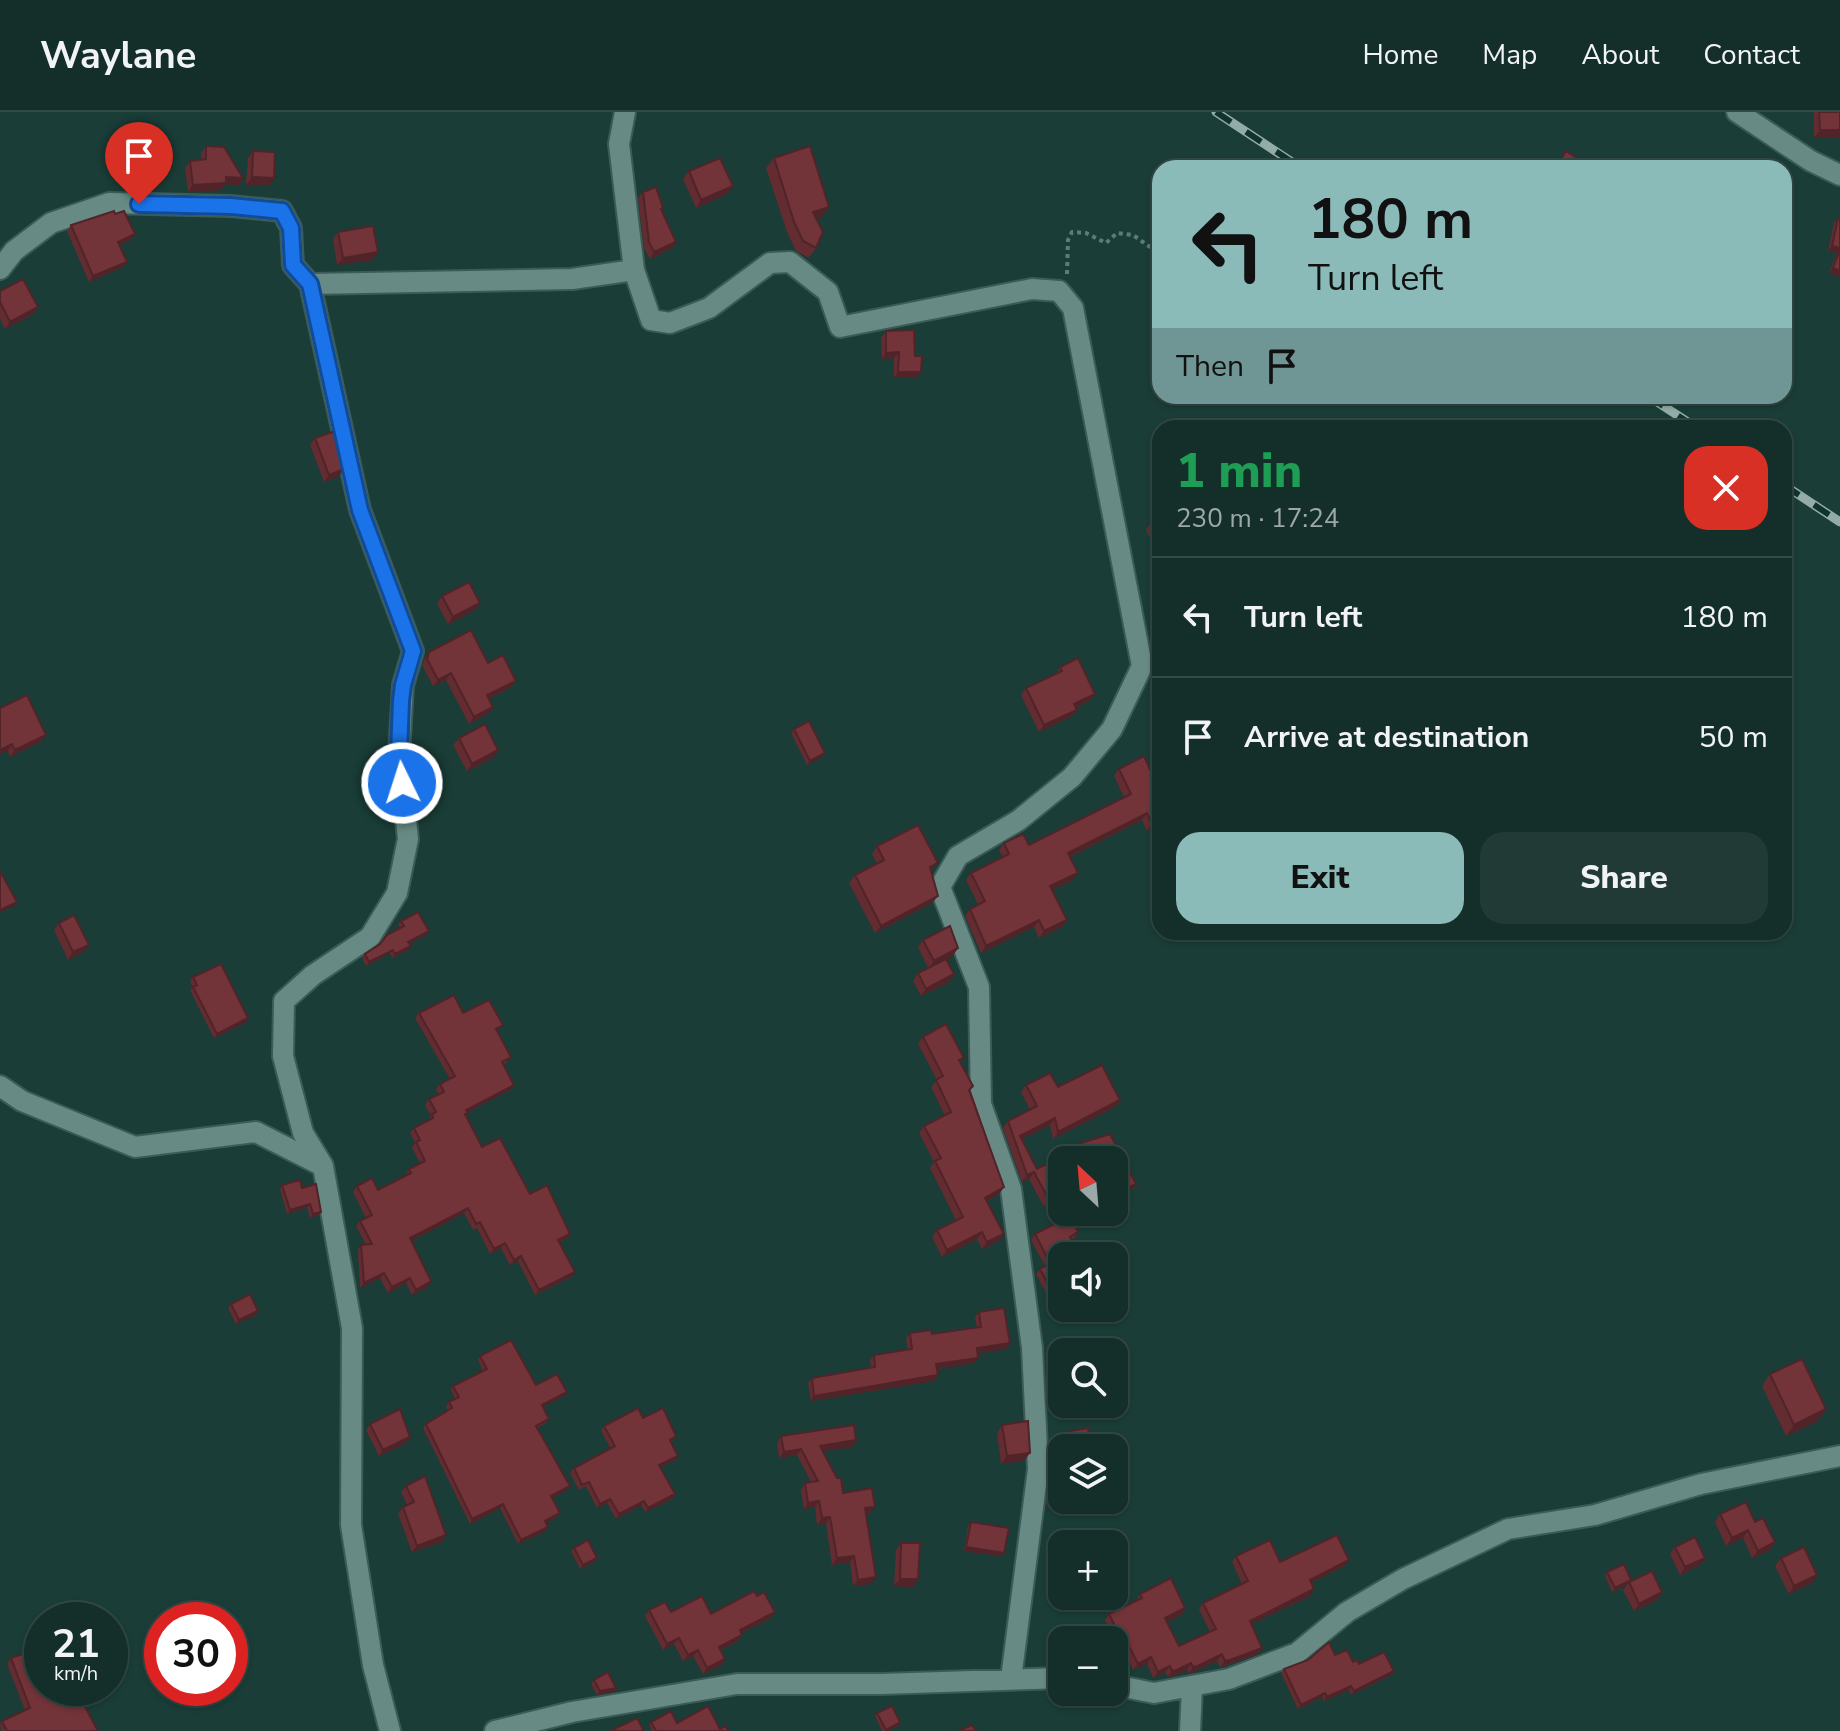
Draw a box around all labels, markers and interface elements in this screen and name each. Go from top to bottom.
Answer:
text: Waylane [40,30,196,81]
text: Home [1363,36,1438,74]
text: Map [1482,36,1537,74]
text: About [1581,36,1659,74]
text: Contact [1703,36,1800,74]
pin [105,122,173,204]
icon: arrive [117,134,161,178]
text: 180 m [1308,181,1473,258]
icon: left [1176,192,1280,296]
text: Turn left [1308,254,1443,303]
icon: arrive [1260,344,1304,388]
text: Then [1176,346,1244,387]
text: 1 min [1176,438,1302,504]
button: close [1684,446,1768,530]
text: 230 m · 17:24 [1176,501,1339,536]
icon: left [1176,595,1220,639]
text: Turn left [1244,597,1362,638]
text: 180 m [1681,597,1768,638]
icon: arrive [1176,715,1220,759]
text: Arrive at destination [1244,717,1529,758]
text: 50 m [1699,717,1768,758]
position arrow [360,741,444,825]
button: Exit [1176,832,1464,924]
button: Share [1480,832,1768,924]
north arrow [1048,1146,1128,1226]
map controls [1048,1146,1128,1706]
button: sound [1048,1242,1128,1322]
button: search [1048,1338,1128,1418]
button: layers [1048,1434,1128,1514]
button: + [1048,1530,1128,1610]
speed limit sign: 30 [144,1602,248,1706]
text: 21 [52,1617,100,1671]
button: − [1048,1626,1128,1706]
text: km/h [54,1660,98,1687]

